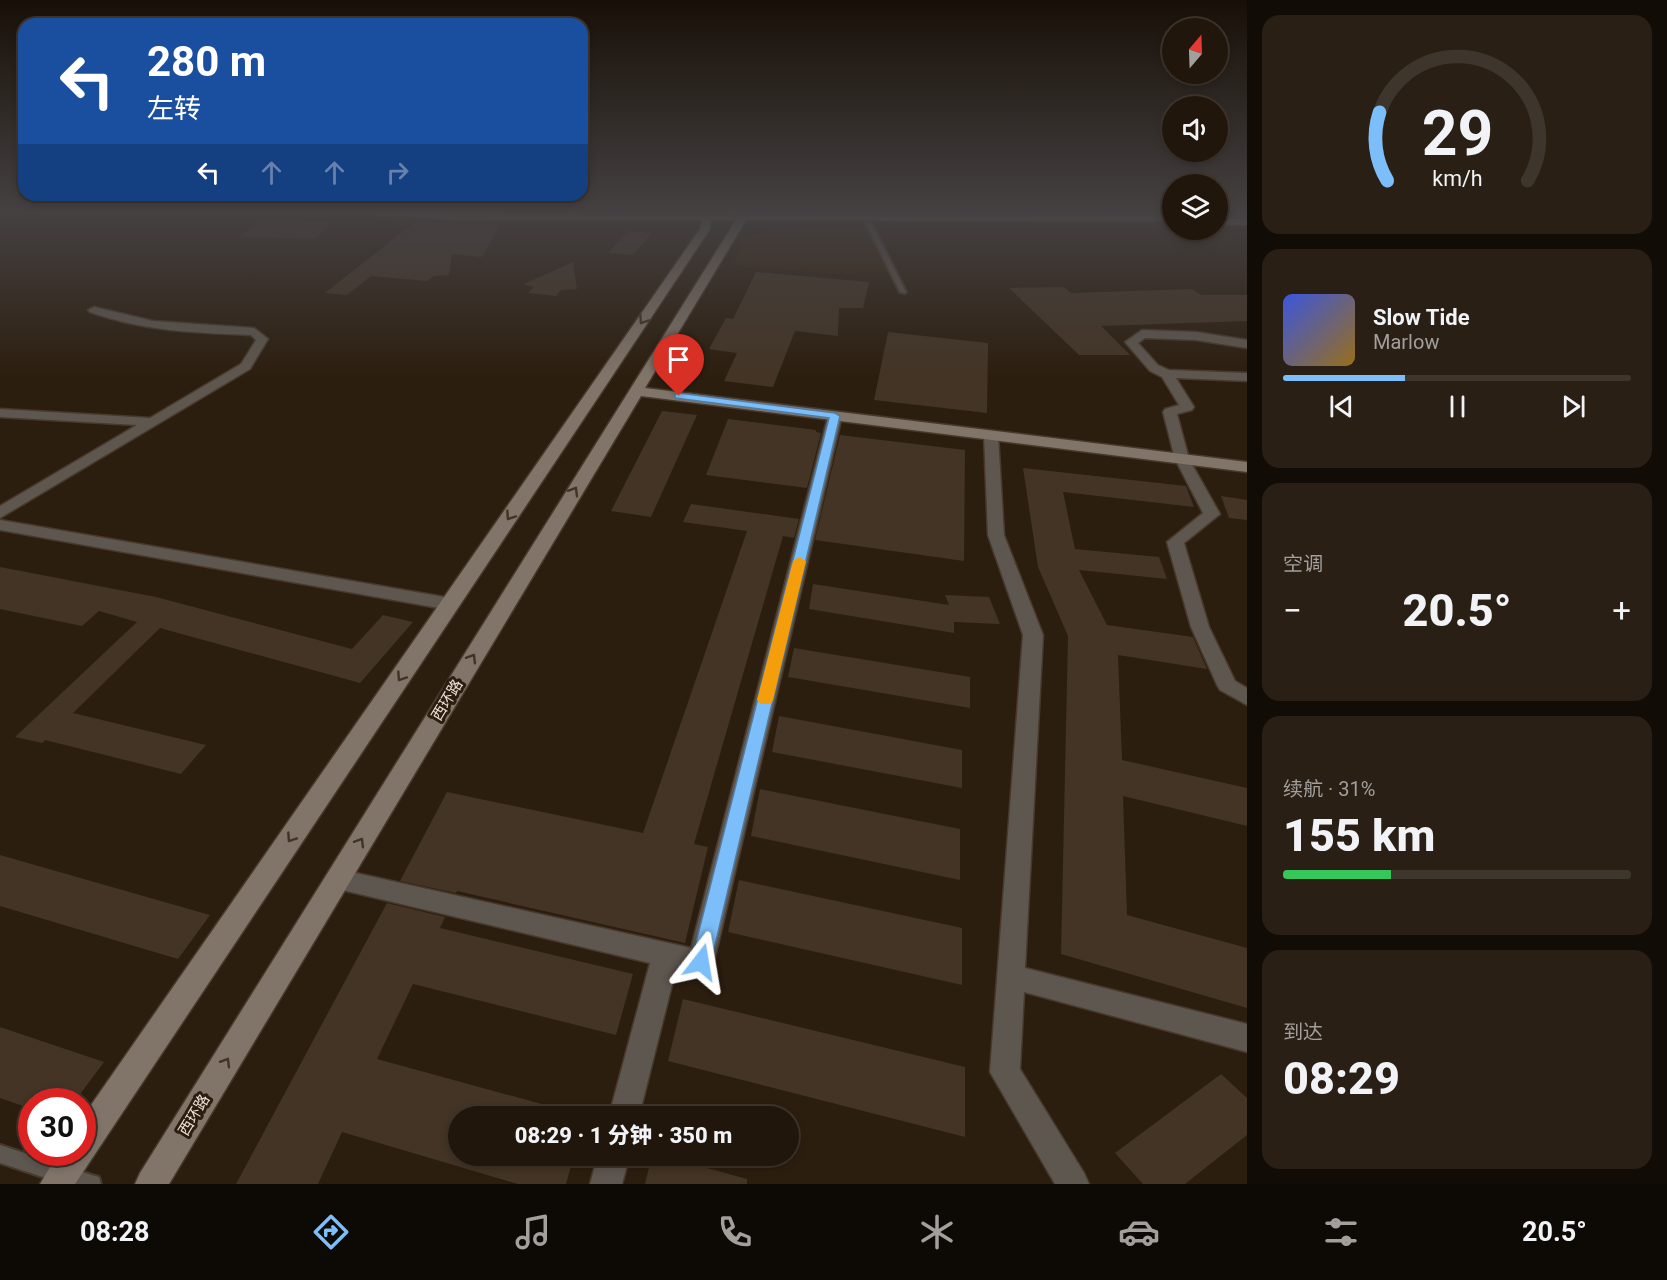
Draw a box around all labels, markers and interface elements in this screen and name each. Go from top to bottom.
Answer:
north arrow [1162,18,1228,84]
map controls [1162,18,1228,240]
text: 280 m [147,37,266,86]
icon: left [48,42,126,120]
text: 左转 [147,93,201,125]
button: sound [1162,96,1228,162]
text: 29 [1421,98,1493,171]
icon: left [192,156,225,189]
icon: ahead [255,156,288,189]
icon: ahead [318,156,351,189]
icon: right [381,156,414,189]
text: km/h [1432,167,1482,192]
button: layers [1162,174,1228,240]
text: Slow Tide [1373,305,1470,330]
one-way arrow [640,313,651,324]
text: Marlow [1373,330,1439,354]
pin [653,334,704,396]
icon: arrive [662,343,695,376]
icon: previous [1325,390,1358,423]
icon: pause [1441,390,1474,423]
icon: next [1557,390,1590,423]
one-way arrow [566,487,578,497]
one-way arrow [506,509,517,520]
text: 空调 [1283,552,1323,576]
text: 20.5° [1403,584,1512,637]
text: − [1283,591,1302,630]
text: + [1612,591,1631,630]
one-way arrow [465,654,477,664]
one-way arrow [396,671,408,681]
street label: 西环路 [428,676,466,724]
text: 续航 · 31% [1283,777,1375,801]
text: 155 km [1283,809,1435,862]
one-way arrow [287,831,298,842]
one-way arrow [352,838,364,848]
position arrow [669,930,733,994]
text: 到达 [1283,1020,1323,1044]
text: 08:29 [1283,1052,1400,1105]
one-way arrow [218,1058,230,1068]
speed limit sign: 30 [18,1088,96,1166]
street label: 西环路 [175,1091,213,1139]
text: 08:29 · 1 分钟 · 350 m [515,1123,732,1148]
icon: directions [310,1211,352,1253]
icon: music [512,1211,554,1253]
icon: phone [714,1211,756,1253]
icon: climate [916,1211,958,1253]
icon: car [1118,1211,1160,1253]
icon: filters [1320,1211,1362,1253]
text: 08:28 [80,1216,150,1248]
text: 20.5° [1522,1216,1587,1248]

